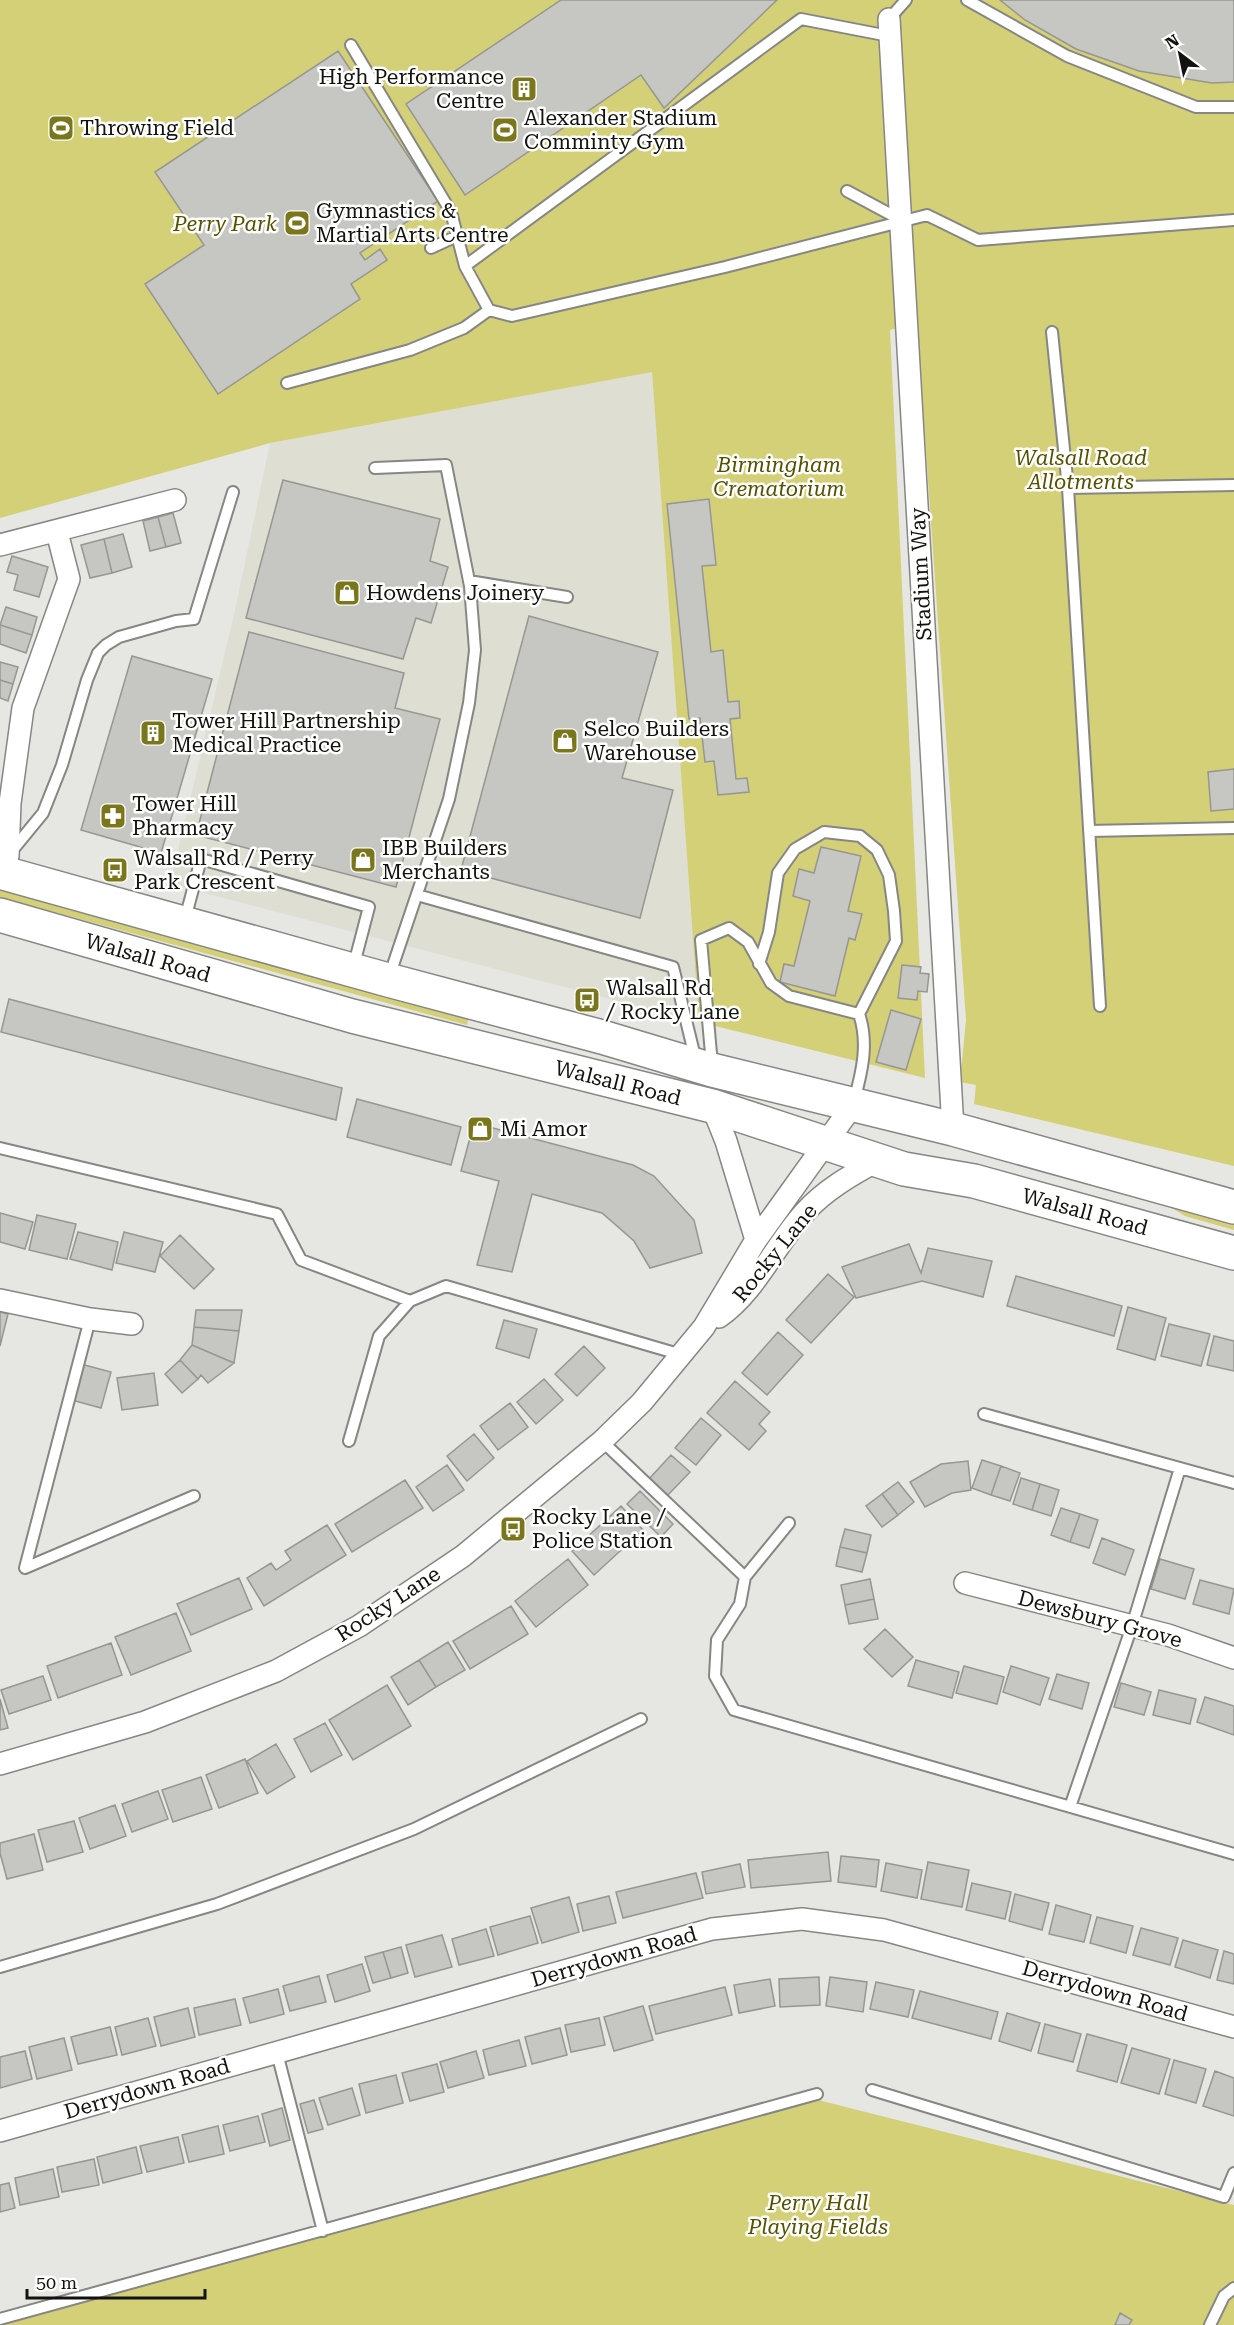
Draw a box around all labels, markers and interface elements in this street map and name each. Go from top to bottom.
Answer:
north arrow [1150,24,1210,84]
text: N [1162,30,1183,53]
place label: High Performance Centre [319,65,504,113]
building icon: High Performance Centre [509,74,539,104]
place label: Alexander Stadium Comminty Gym [524,106,717,154]
sports icon: Throwing Field [46,113,76,143]
sports icon: Alexander Stadium Comminty Gym [490,115,520,145]
place label: Throwing Field [80,116,234,140]
place label: Gymnastics & Martial Arts Centre [316,199,509,247]
sports icon: Gymnastics & Martial Arts Centre [282,208,312,238]
park label: Perry Park [172,212,277,236]
park label: Walsall Road Allotments [1015,446,1147,494]
park label: Birmingham Crematorium [713,453,845,501]
street label: Stadium Way [905,506,936,641]
shop icon: Howdens Joinery [332,578,362,608]
place label: Howdens Joinery [366,581,545,605]
place label: Tower Hill Partnership Medical Practice [172,709,401,757]
place label: Selco Builders Warehouse [584,717,729,765]
building icon: Tower Hill Partnership Medical Practice [138,718,168,748]
shop icon: Selco Builders Warehouse [550,726,580,756]
place label: Tower Hill Pharmacy [132,792,237,840]
pharmacy icon: Tower Hill Pharmacy [98,801,128,831]
place label: IBB Builders Merchants [382,836,507,884]
shop icon: IBB Builders Merchants [348,845,378,875]
place label: Walsall Rd / Perry Park Crescent [134,846,314,894]
bus stop icon: Walsall Rd / Perry Park Crescent [100,855,130,885]
street label: Walsall Road [82,929,214,988]
place label: Walsall Rd / Rocky Lane [605,976,740,1024]
bus stop icon: Walsall Rd / Rocky Lane [572,985,602,1015]
street label: Walsall Road [552,1056,684,1110]
shop icon: Mi Amor [465,1114,495,1144]
place label: Mi Amor [500,1117,588,1141]
street label: Walsall Road [1019,1184,1151,1240]
street label: Rocky Lane [728,1199,822,1307]
place label: Rocky Lane / Police Station [532,1505,673,1553]
bus stop icon: Rocky Lane / Police Station [498,1514,528,1544]
street label: Rocky Lane [331,1561,445,1647]
street label: Dewsbury Grove [1015,1586,1185,1652]
street label: Derrydown Road [528,1922,700,1992]
street label: Derrydown Road [1019,1956,1191,2026]
street label: Derrydown Road [61,2054,233,2124]
park label: Perry Hall Playing Fields [747,2191,888,2239]
scale bar [27,2262,206,2300]
text: 50 m [36,2272,77,2293]

